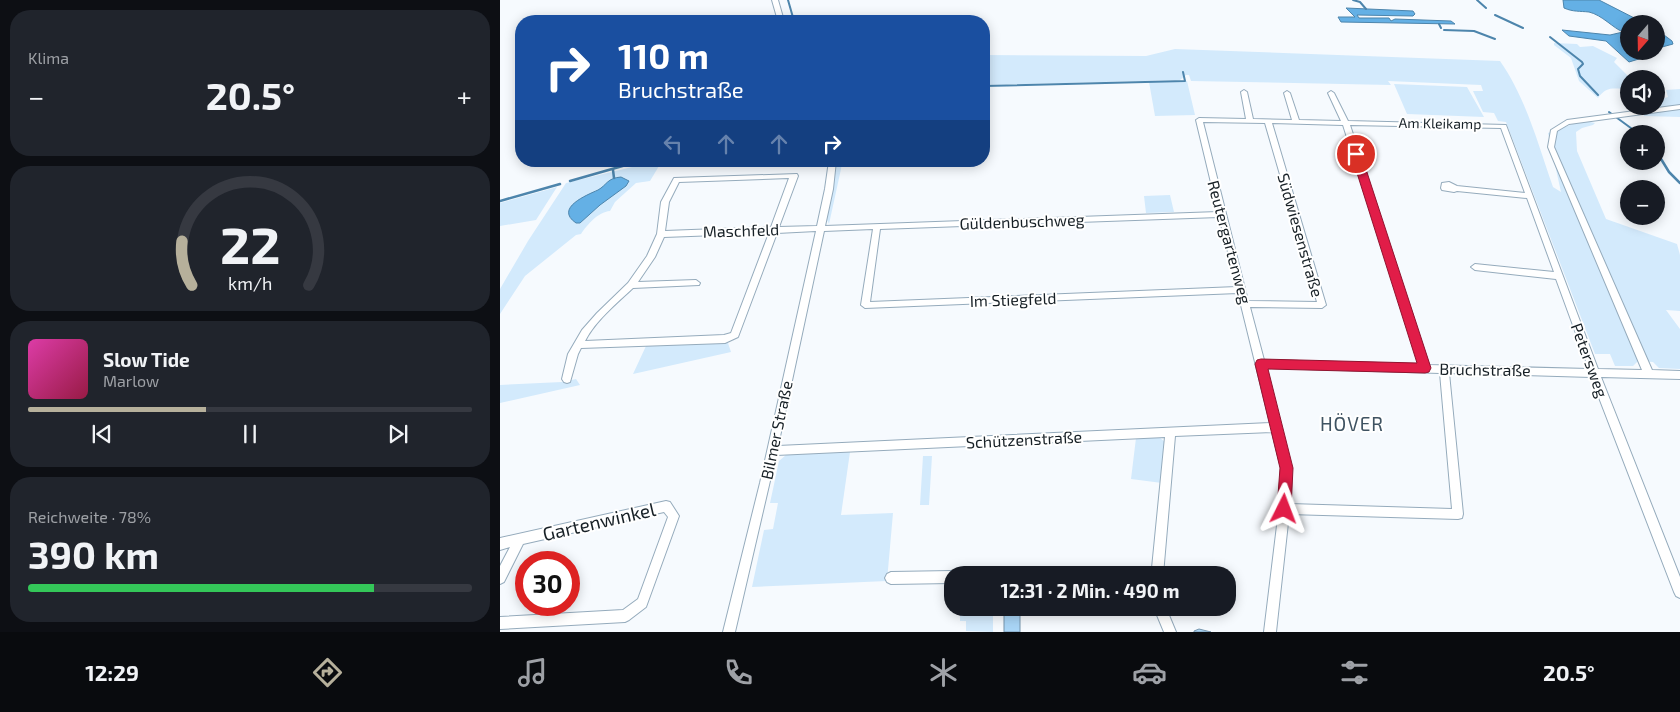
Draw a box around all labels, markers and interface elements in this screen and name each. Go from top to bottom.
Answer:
north arrow [1620,15,1665,60]
map controls [1620,15,1665,225]
text: 110 m [618,34,709,76]
icon: right [535,35,600,100]
text: Klima [28,48,69,67]
button: sound [1620,70,1665,115]
text: 20.5° [206,72,295,118]
text: Bruchstraße [618,76,744,102]
text: − [28,79,44,113]
text: + [457,79,472,113]
street label: Am Kleikamp [1398,114,1482,132]
button: + [1620,125,1665,170]
icon: left [659,130,687,158]
icon: ahead [712,130,740,158]
icon: ahead [765,130,793,158]
icon: right [818,130,846,158]
pin [1335,133,1377,175]
icon: arrive [1342,140,1370,168]
street label: Südwiesenstraße [1274,171,1328,299]
street label: Reutergartenweg [1204,178,1256,306]
button: − [1620,180,1665,225]
street label: Güldenbuschweg [959,209,1085,233]
text: 22 [220,212,280,274]
street label: Maschfeld [702,219,780,241]
text: km/h [228,272,272,294]
street label: Im Stiegfeld [969,288,1057,310]
street label: Petersweg [1568,320,1612,400]
text: Slow Tide [103,348,190,371]
street label: Bruchstraße [1439,359,1531,379]
text: Marlow [103,371,159,390]
street label: Bilmer Straße [756,379,796,481]
district label: HÖVER [1320,412,1384,435]
icon: previous [88,420,116,448]
icon: pause [236,420,264,448]
icon: next [384,420,412,448]
street label: Schützenstraße [965,426,1083,452]
position arrow [1257,482,1309,534]
street label: Gartenwinkel [540,497,658,545]
text: Reichweite · 78% [28,507,151,526]
text: 390 km [28,531,159,577]
speed limit sign: 30 [515,551,580,616]
text: 12:31 · 2 Min. · 490 m [1000,579,1180,602]
icon: directions [310,655,345,690]
icon: music [515,655,550,690]
icon: phone [721,655,756,690]
icon: climate [926,655,961,690]
icon: car [1132,655,1167,690]
icon: filters [1337,655,1372,690]
text: 12:29 [85,659,139,685]
text: 20.5° [1543,659,1595,685]

